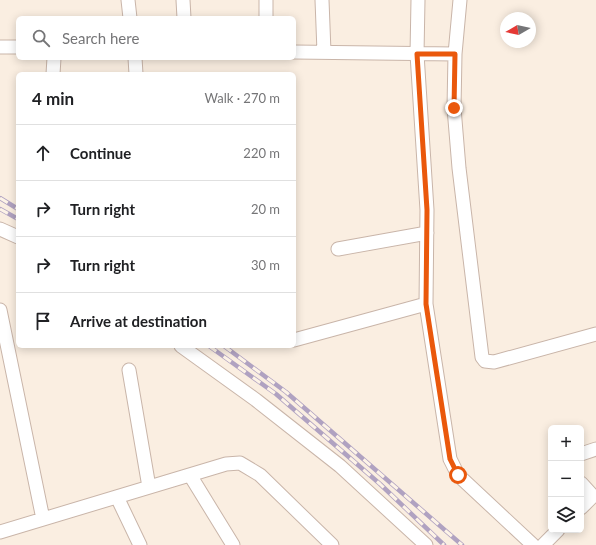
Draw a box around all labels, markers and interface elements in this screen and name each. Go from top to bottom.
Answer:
north arrow [500,12,536,48]
search box [16,16,296,60]
icon: search [30,27,52,49]
text: Search here [62,29,139,47]
text: 4 min [32,88,74,109]
text: Walk · 270 m [204,90,280,106]
route end [445,99,463,117]
icon: ahead [32,142,54,164]
text: Continue [70,144,131,162]
text: 220 m [243,145,280,161]
icon: right [32,198,54,220]
text: Turn right [70,200,135,218]
text: 20 m [251,201,280,217]
icon: right [32,254,54,276]
text: Turn right [70,256,135,274]
text: 30 m [251,257,280,273]
icon: arrive [32,310,54,332]
text: Arrive at destination [70,312,207,330]
map controls [548,425,584,533]
button: + [548,425,584,461]
button: − [548,461,584,497]
route start [449,466,467,484]
button: layers [548,497,584,533]

